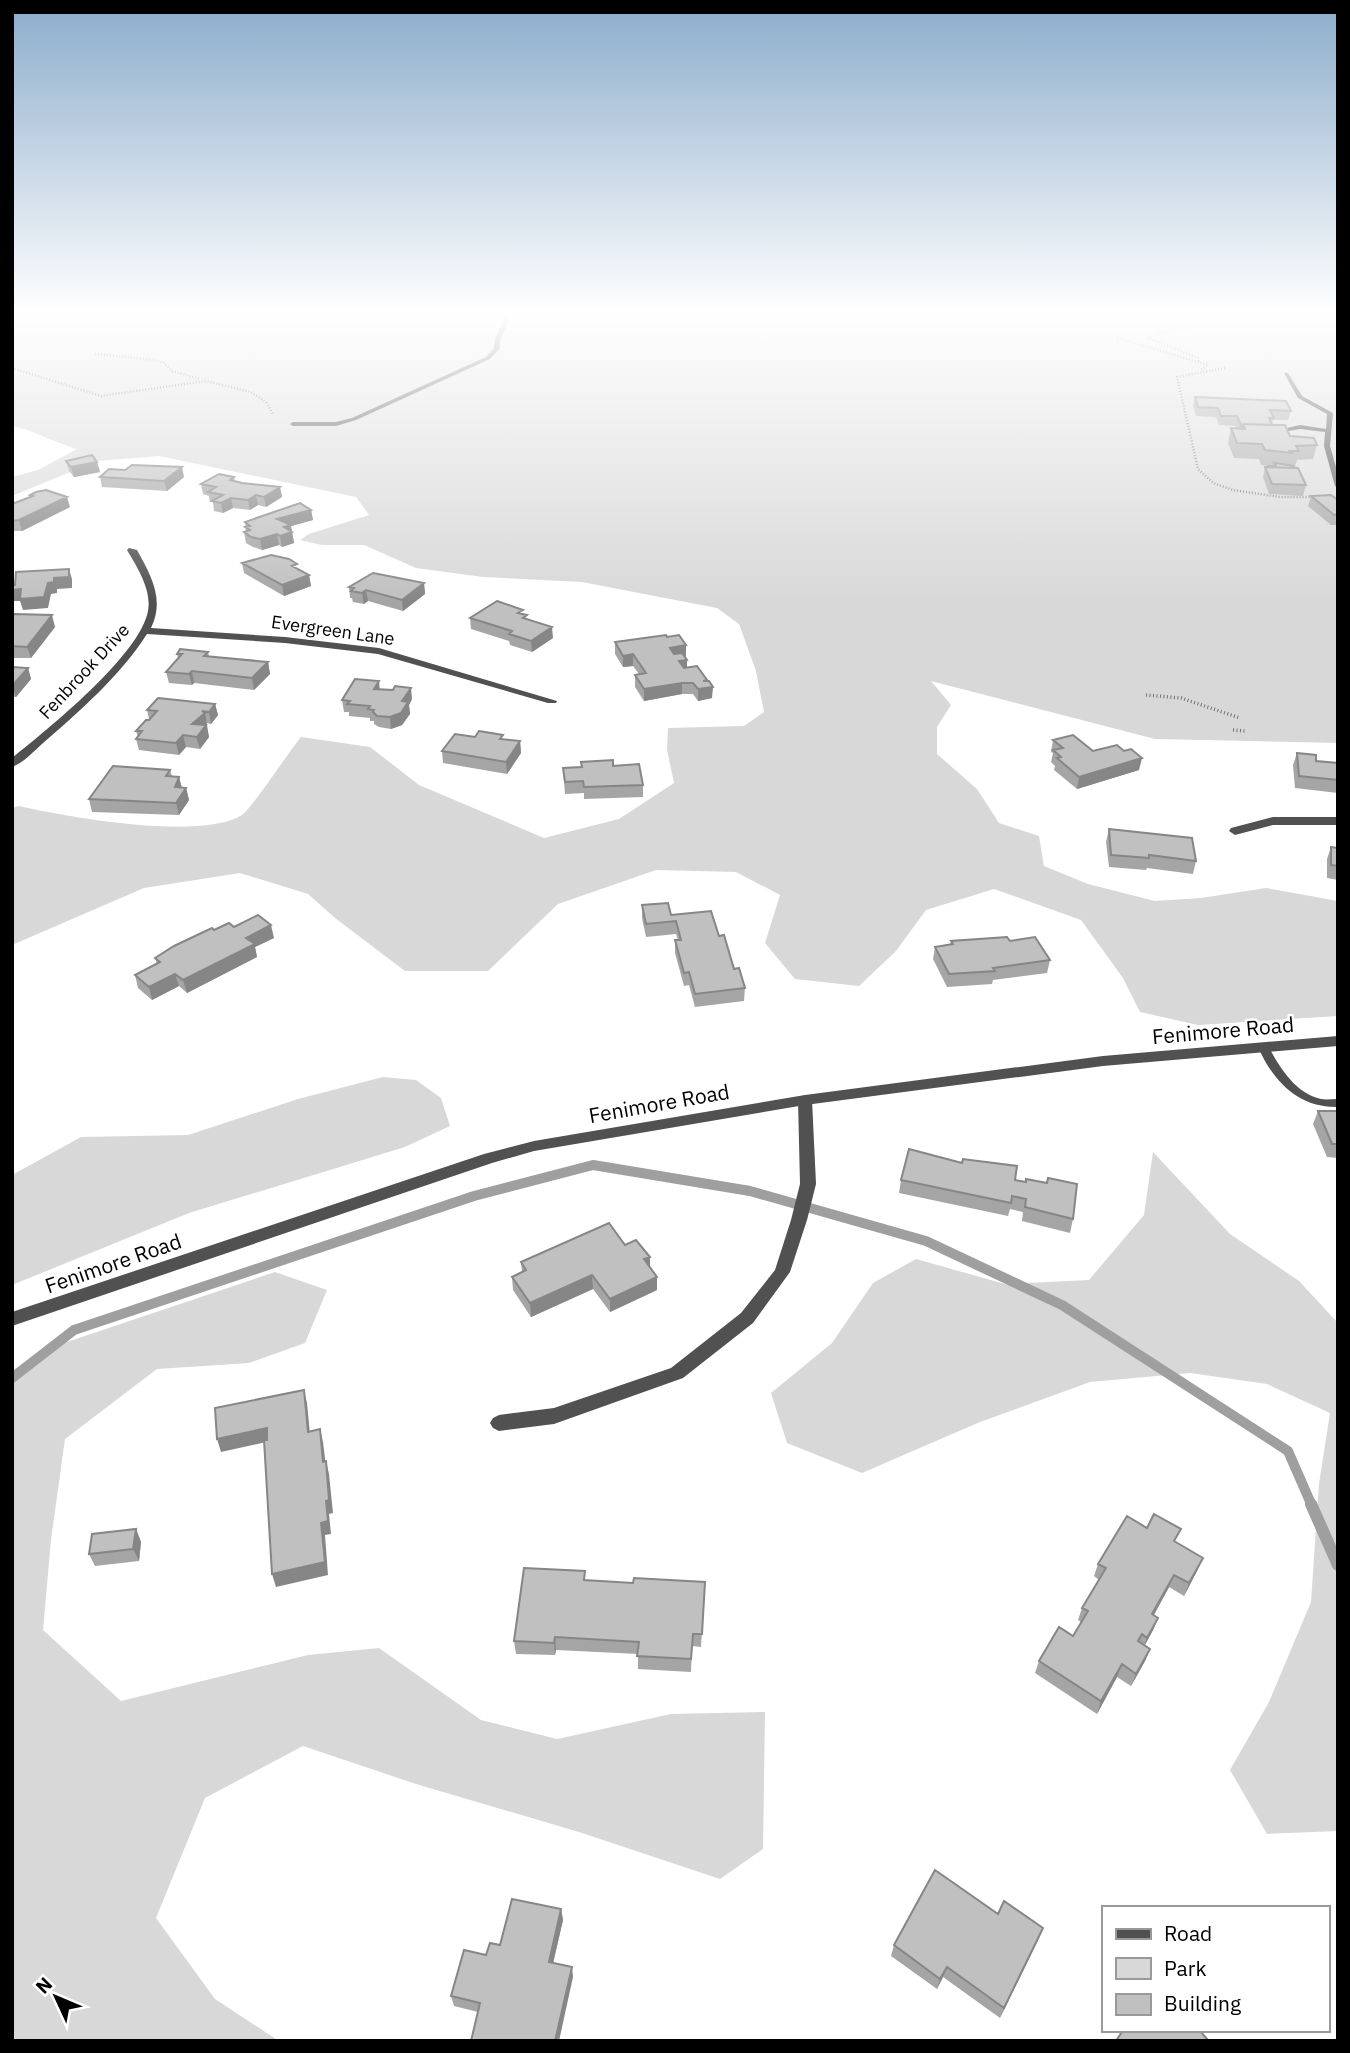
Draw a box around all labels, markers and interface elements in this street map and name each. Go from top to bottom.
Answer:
street label: Evergreen Lane [270,610,396,650]
street label: Fenbrook Drive [34,618,134,724]
street label: Fenimore Road [1151,1010,1295,1050]
street label: Fenimore Road [586,1077,732,1129]
street label: Fenimore Road [41,1227,185,1299]
legend [1102,1906,1329,2032]
text: Road [1164,1919,1212,1947]
text: Park [1164,1954,1207,1982]
north arrow [21,1962,91,2032]
text: N [30,1972,57,1998]
text: Building [1164,1989,1241,2017]

